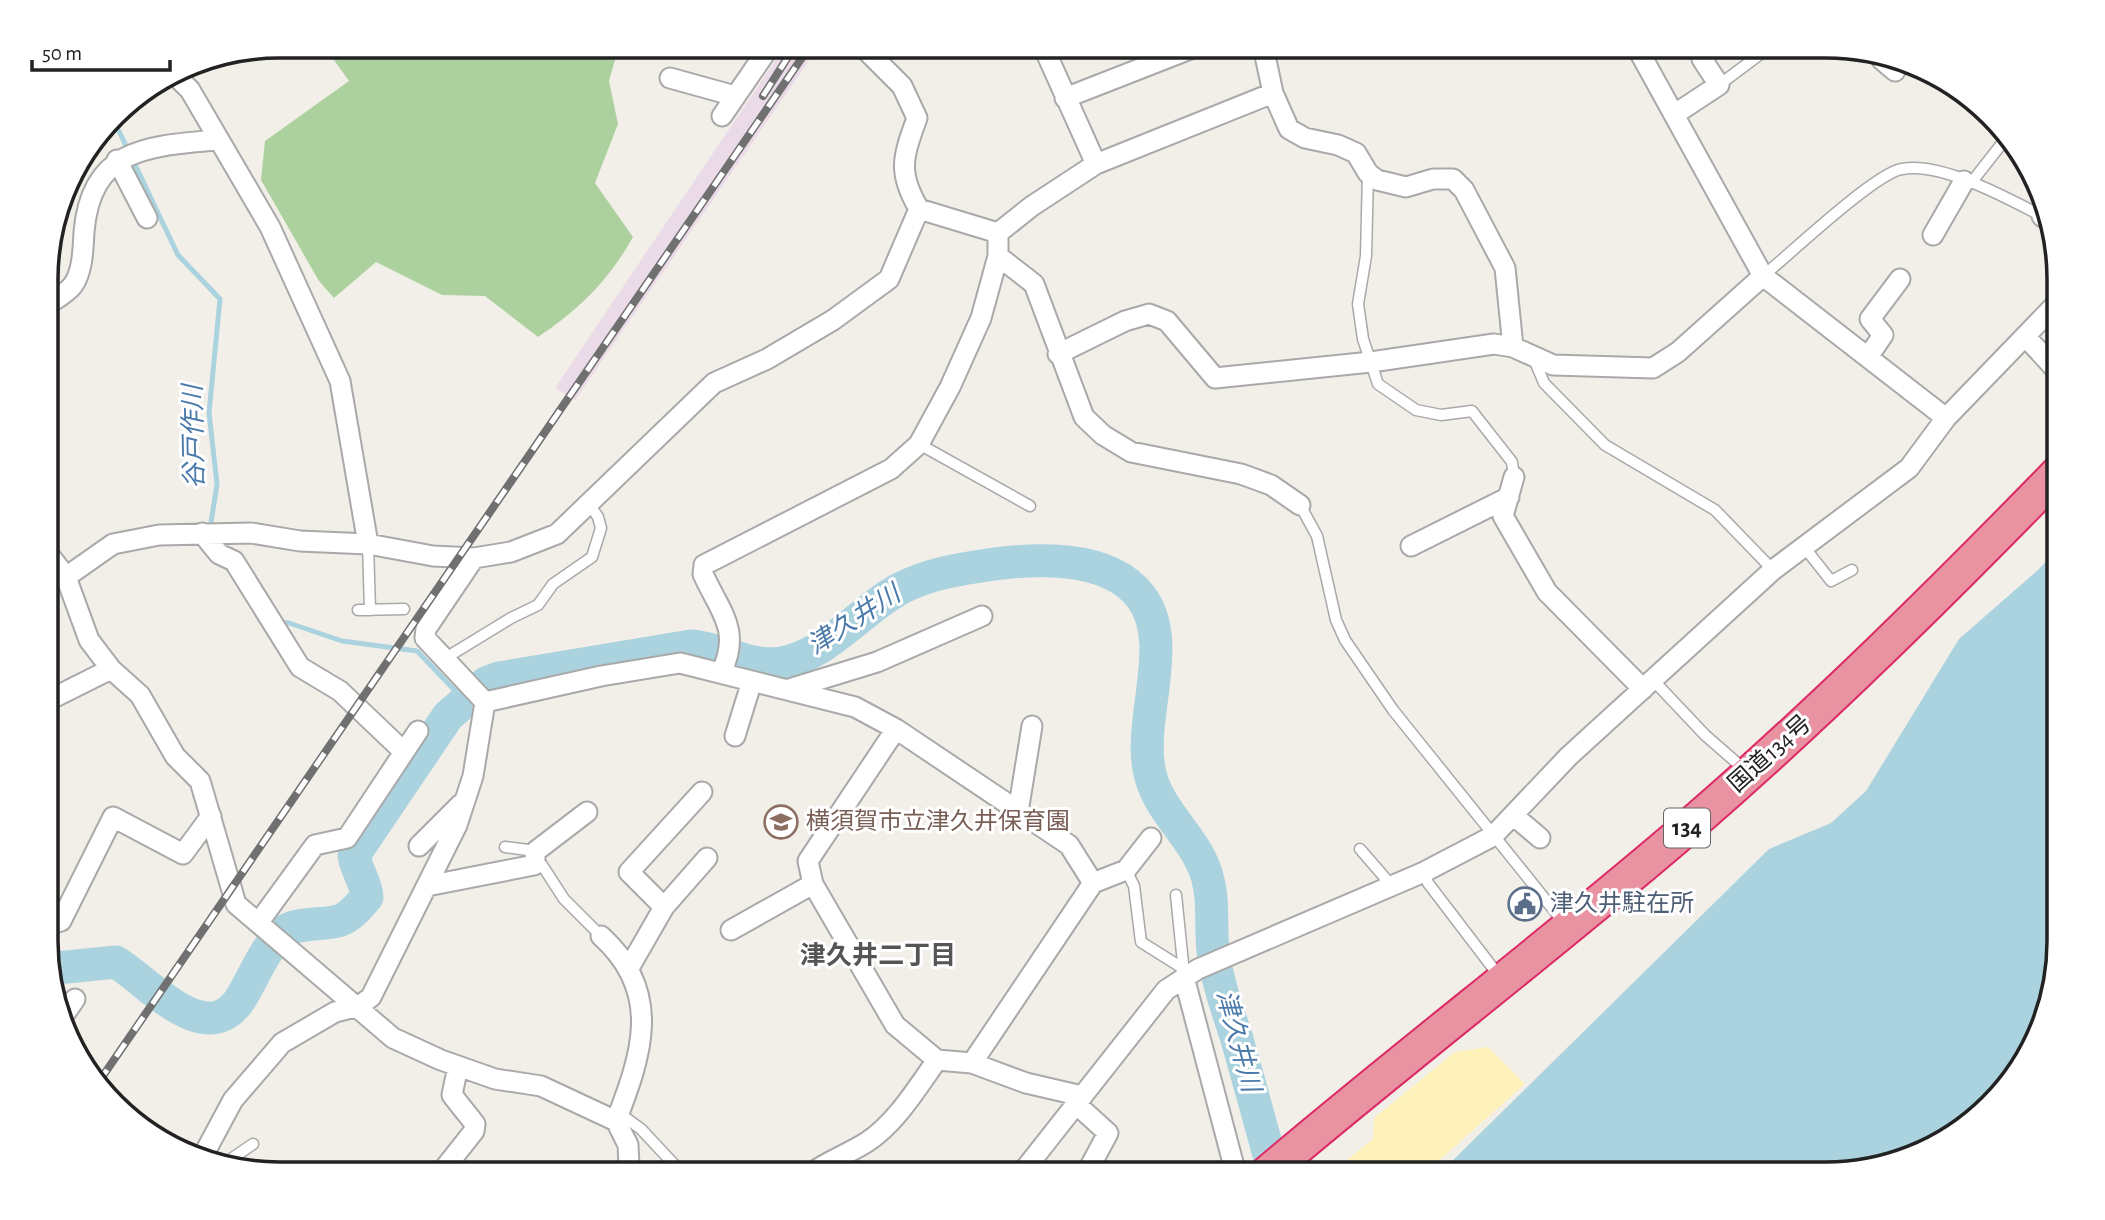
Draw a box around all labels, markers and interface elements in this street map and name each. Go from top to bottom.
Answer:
scale bar [32,28,170,72]
text: 50 m [42,43,82,64]
water label: 谷戸作川 [179,382,208,489]
water label: 津久井川 [803,578,907,659]
street label: 国道134号 [1723,710,1816,797]
school or university icon: 横須賀市立津久井保育園 [762,803,800,841]
place label: 横須賀市立津久井保育園 [806,808,1070,834]
road number: 134 [1664,808,1710,848]
public building icon: 津久井駐在所 [1506,885,1544,923]
place label: 津久井駐在所 [1550,890,1694,916]
district label: 津久井二丁目 [800,941,956,969]
water label: 津久井川 [1212,987,1266,1097]

